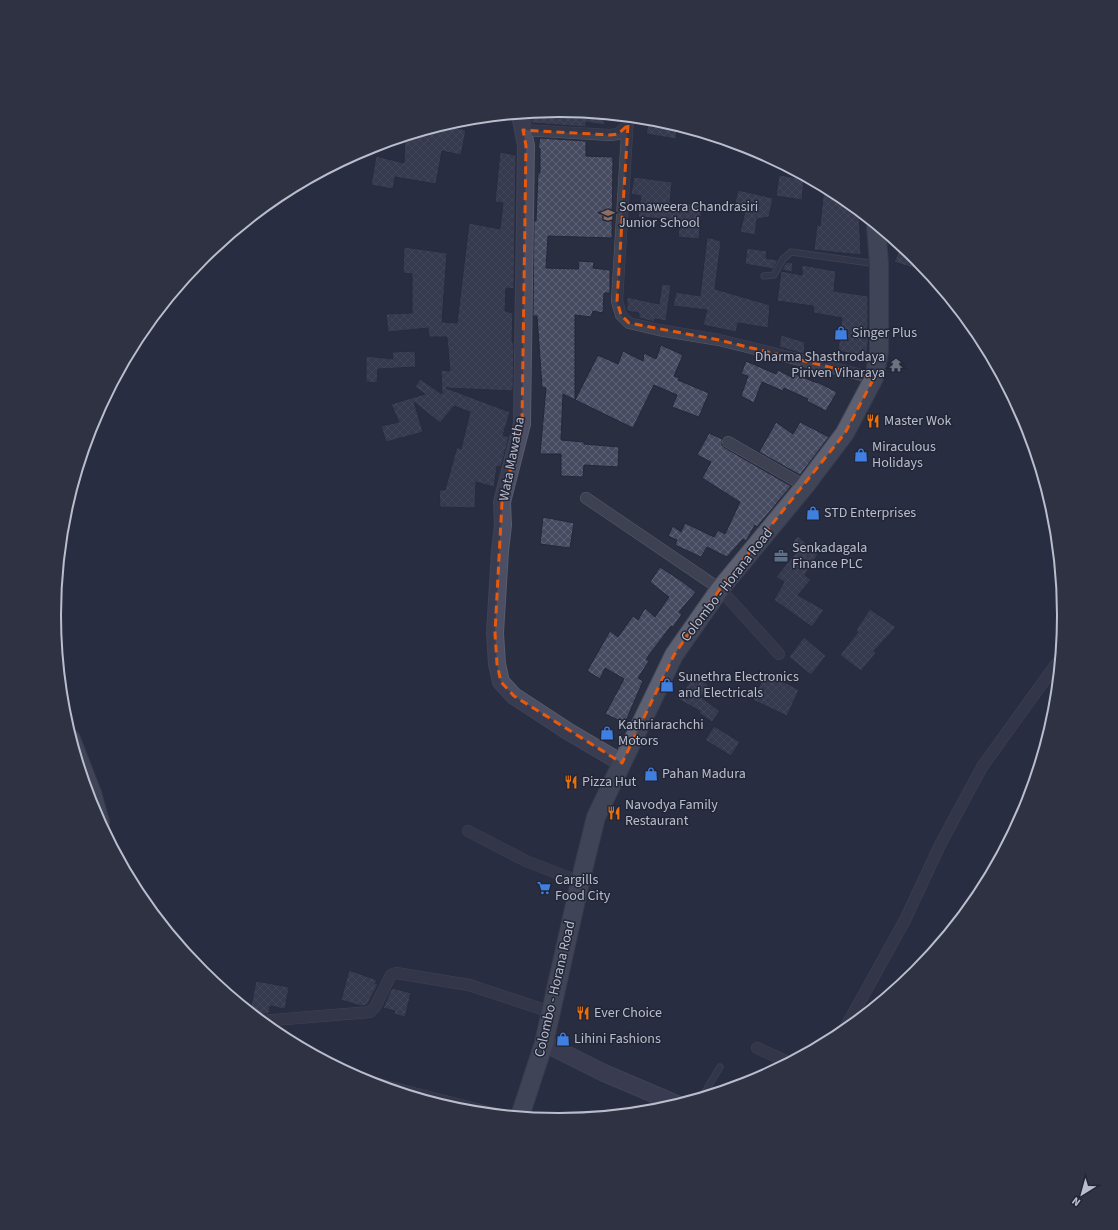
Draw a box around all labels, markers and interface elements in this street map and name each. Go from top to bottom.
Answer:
place label: Somaweera Chandrasiri Junior School [619,197,758,233]
school or university icon: Somaweera Chandrasiri Junior School [600,207,616,223]
place label: Singer Plus [852,323,917,343]
shop icon: Singer Plus [833,325,849,341]
place label: Dharma Shasthrodaya Piriven Viharaya [755,347,885,383]
temple icon: Dharma Shasthrodaya Piriven Viharaya [888,357,904,373]
place label: Master Wok [884,411,952,431]
restaurant icon: Master Wok [865,413,881,429]
street label: Wata Mawatha [494,415,530,503]
place label: Miraculous Holidays [872,437,936,473]
shop icon: Miraculous Holidays [853,447,869,463]
place label: STD Enterprises [824,503,916,523]
shop icon: STD Enterprises [805,505,821,521]
street label: Colombo - Horana Road [676,524,778,646]
place label: Senkadagala Finance PLC [792,538,867,574]
office icon: Senkadagala Finance PLC [773,548,789,564]
place label: Sunethra Electronics and Electricals [678,667,799,703]
shop icon: Sunethra Electronics and Electricals [659,677,675,693]
place label: Kathriarachchi Motors [618,715,704,751]
shop icon: Kathriarachchi Motors [599,725,615,741]
place label: Pahan Madura [662,764,746,784]
shop icon: Pahan Madura [643,766,659,782]
place label: Pizza Hut [582,772,637,792]
restaurant icon: Pizza Hut [563,774,579,790]
place label: Navodya Family Restaurant [625,795,718,831]
restaurant icon: Navodya Family Restaurant [606,805,622,821]
place label: Cargills Food City [555,870,611,906]
supermarket icon: Cargills Food City [536,880,552,896]
street label: Colombo - Horana Road [530,919,580,1059]
place label: Ever Choice [594,1003,662,1023]
restaurant icon: Ever Choice [575,1005,591,1021]
place label: Lihini Fashions [574,1029,661,1049]
shop icon: Lihini Fashions [555,1031,571,1047]
north arrow [1062,1174,1102,1214]
text: N [1069,1193,1084,1210]

